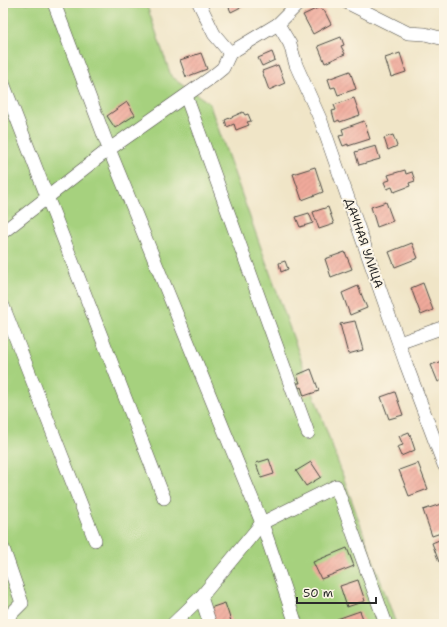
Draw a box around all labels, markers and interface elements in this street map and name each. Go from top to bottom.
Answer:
street label: ДАЧНАЯ УЛИЦА [341,196,387,290]
scale bar [297,579,376,605]
text: 50 m [303,585,333,601]

